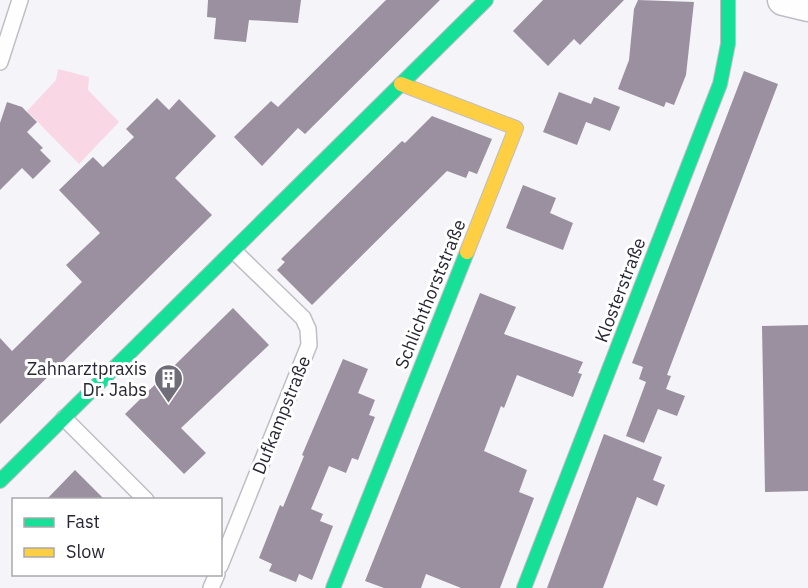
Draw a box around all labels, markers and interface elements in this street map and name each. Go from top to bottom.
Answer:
street label: Schlichthorststraße [390,216,471,372]
street label: Klosterstraße [590,234,651,346]
street label: Dufkampstraße [247,352,315,478]
place label: Zahnarztpraxis Dr. Jabs [27,357,147,401]
building icon: Zahnarztpraxis Dr. Jabs [152,362,184,404]
legend [12,498,222,576]
text: Fast [66,510,100,533]
text: Slow [66,540,105,563]

